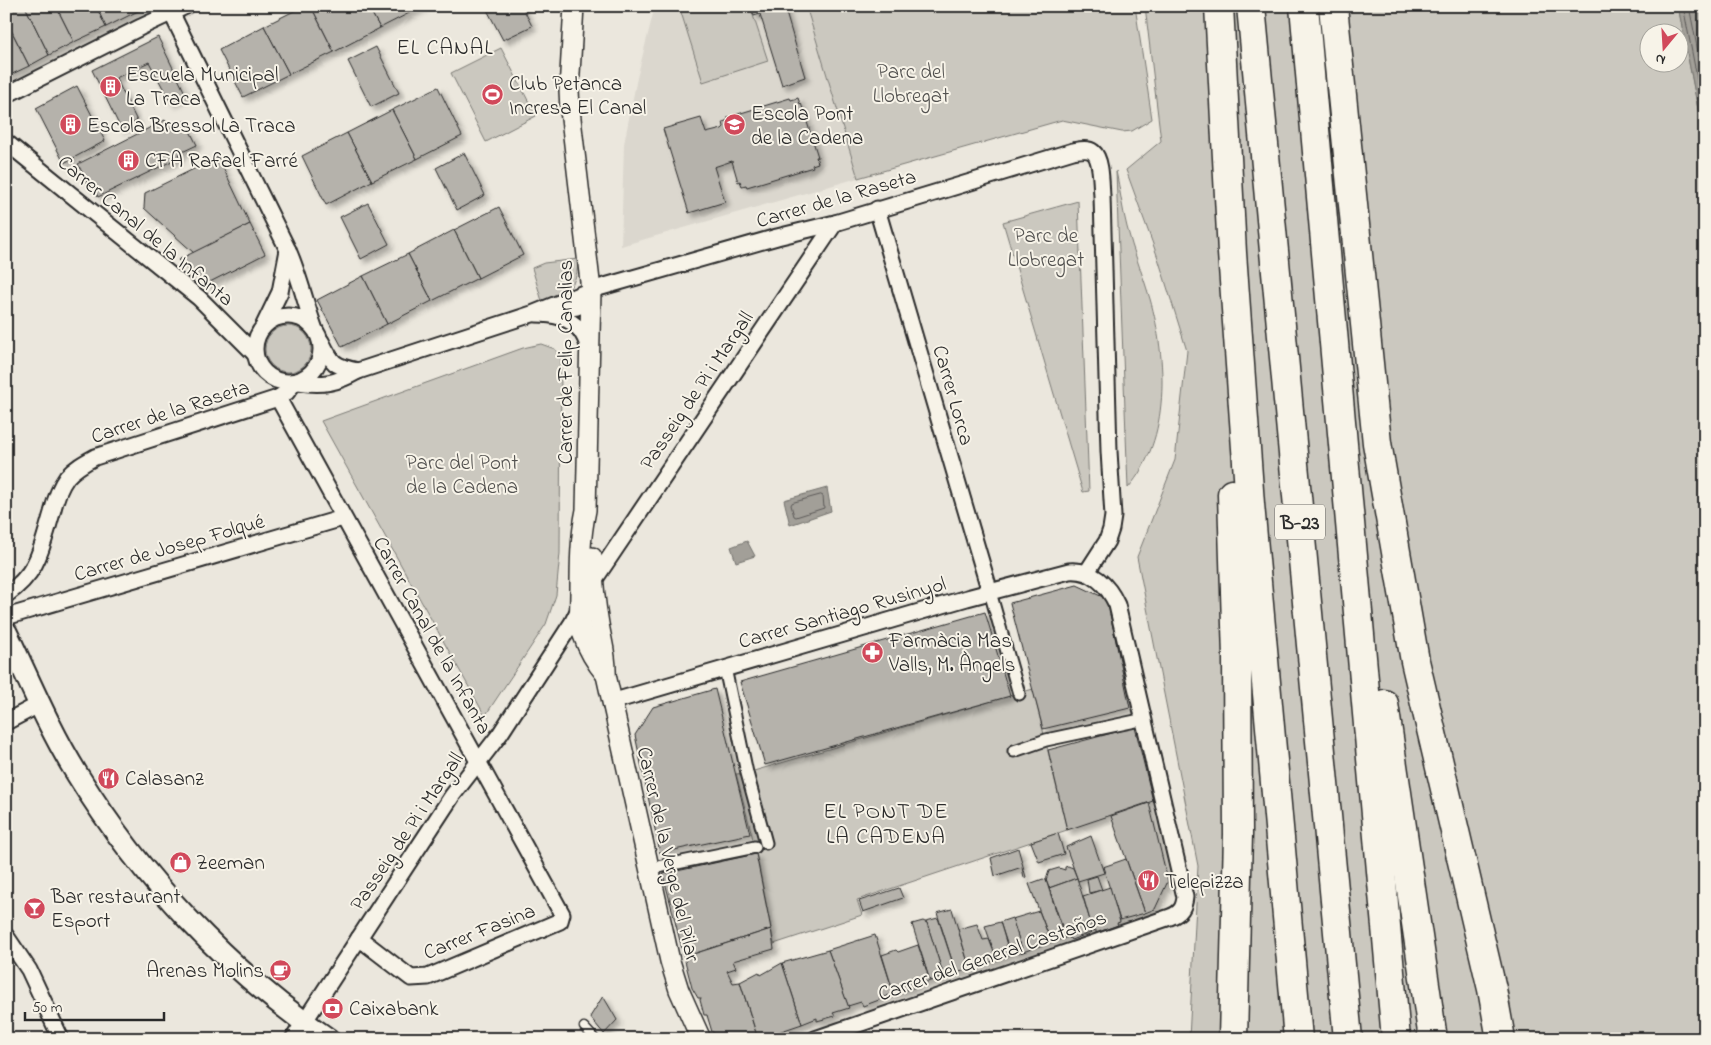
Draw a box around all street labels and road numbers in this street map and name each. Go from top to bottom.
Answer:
street label: Carrer Canal de la Infanta [50,149,239,314]
street label: Carrer de la Raseta [753,163,920,237]
street label: Carrer de Felip Canalias [552,260,582,464]
street label: Passeig de Pi i Margall [633,306,764,477]
street label: Carrer Lorca [923,342,981,449]
street label: Carrer de la Raseta [87,373,254,453]
road number: B-23 [1275,504,1325,540]
street label: Carrer de Josep Folqué [71,507,269,591]
street label: Carrer Canal de la Infanta [364,532,498,740]
street label: Carrer Santiago Rusinyol [735,570,950,660]
street label: Carrer de la Verge del Pilar [626,744,706,966]
street label: Passeig de Pi i Margall [343,747,474,918]
street label: Carrer Fasina [419,897,540,969]
street label: Carrer del General Castaños [874,904,1111,1010]

